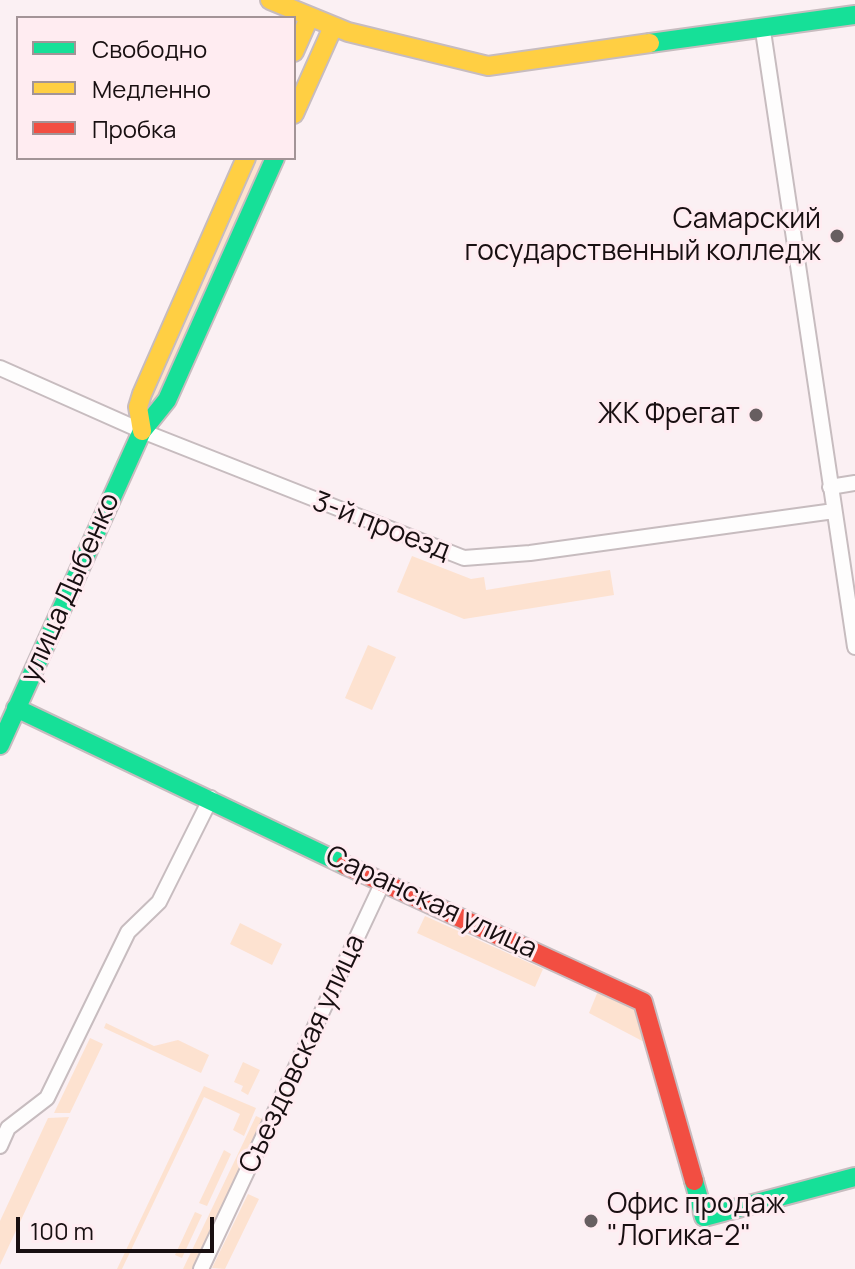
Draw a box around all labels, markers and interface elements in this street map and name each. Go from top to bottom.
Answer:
legend [16,16,296,160]
text: Свободно [92,32,207,65]
text: Медленно [92,72,211,105]
text: Пробка [92,112,176,145]
place label: Самарский государственный колледж [465,203,821,269]
marker: Самарский государственный колледж [828,227,846,245]
place label: ЖК Фрегат [598,398,740,432]
marker: ЖК Фрегат [747,406,765,424]
street label: 3-й проезд [307,485,455,569]
street label: улица Дыбенко [14,488,128,688]
street label: Саранская улица [320,839,542,967]
street label: Съездовская улица [233,929,373,1179]
place label: Офис продаж "Логика-2" [607,1188,785,1254]
scale bar [20,1201,218,1251]
marker: Офис продаж "Логика-2" [582,1212,600,1230]
text: 100 m [30,1214,94,1247]

